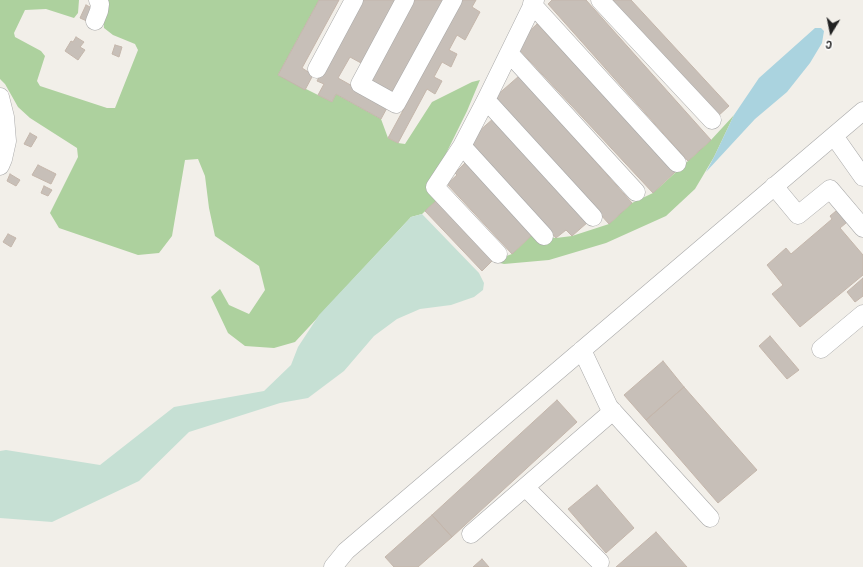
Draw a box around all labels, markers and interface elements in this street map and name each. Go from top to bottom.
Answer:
north arrow [811,12,851,52]
text: С [825,37,833,51]

